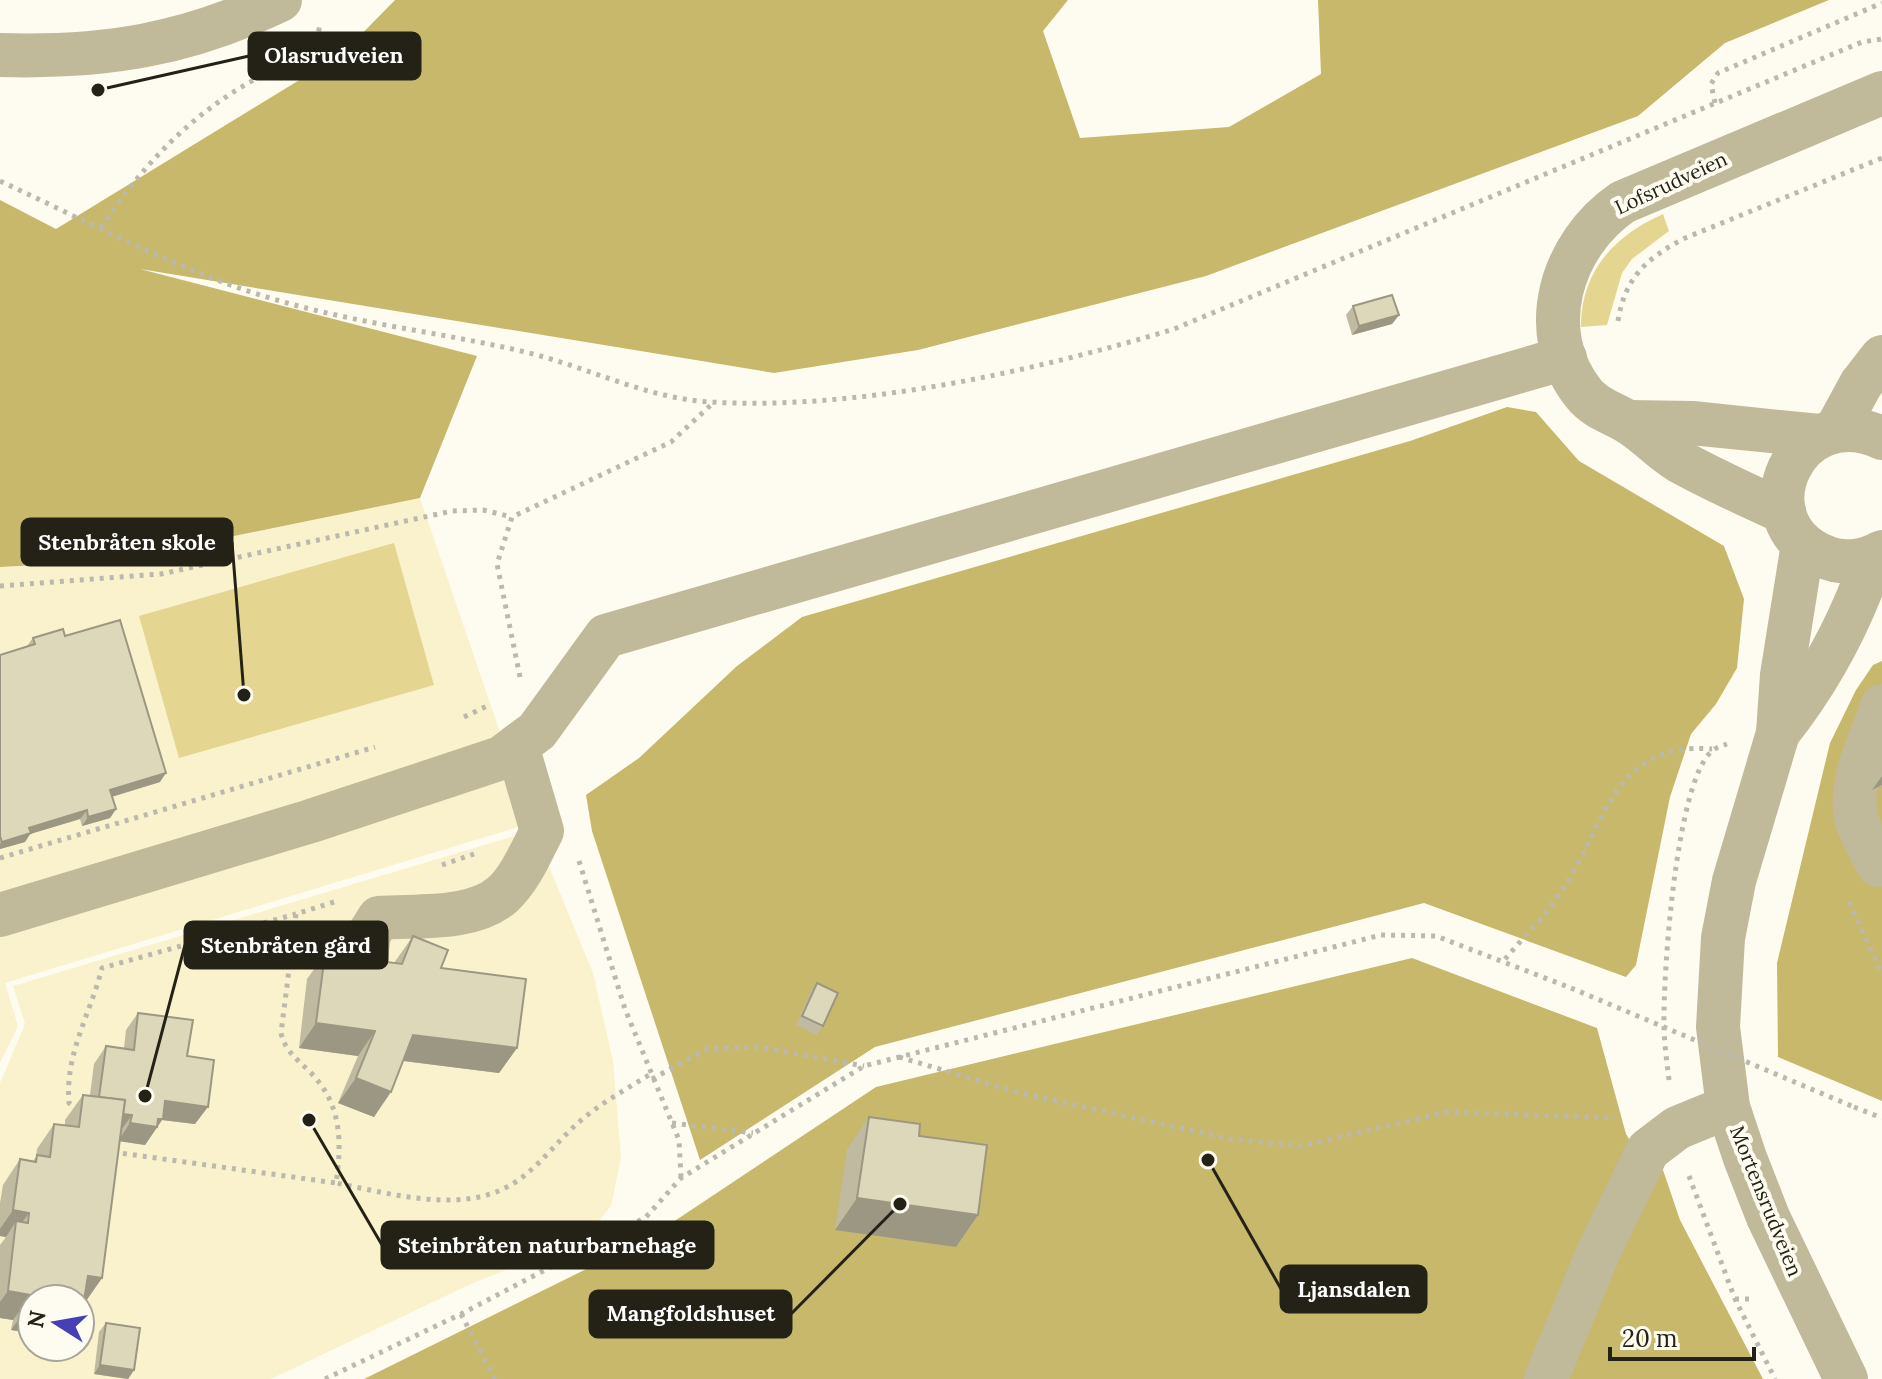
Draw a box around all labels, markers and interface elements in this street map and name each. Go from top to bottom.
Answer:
callout: Olasrudveien [249,33,420,79]
text: Olasrudveien [264,41,404,69]
street label: Lofsrudveien [1611,146,1731,219]
callout: Stenbråten skole [22,519,232,565]
text: Stenbråten skole [38,528,216,556]
callout: Stenbråten gård [185,922,387,968]
text: Stenbråten gård [201,931,371,959]
street label: Mortensrudveien [1725,1122,1808,1280]
callout: Steinbråten naturbarnehage [382,1222,713,1268]
text: Steinbråten naturbarnehage [398,1231,696,1259]
callout: Ljansdalen [1281,1266,1426,1312]
text: Ljansdalen [1297,1275,1411,1303]
north arrow [16,1283,96,1363]
callout: Mangfoldshuset [590,1291,791,1337]
text: Mangfoldshuset [607,1299,776,1327]
text: N [21,1308,52,1330]
scale bar [1610,1311,1754,1361]
text: 20 m [1622,1323,1678,1354]

